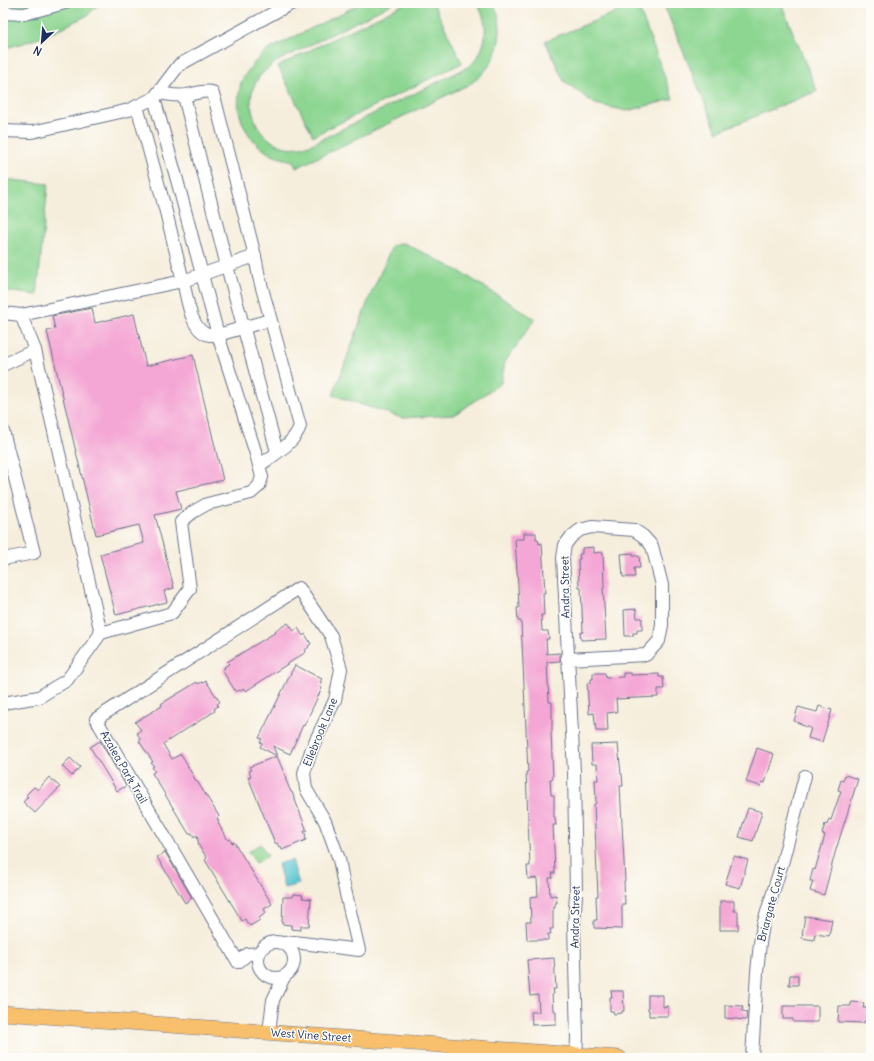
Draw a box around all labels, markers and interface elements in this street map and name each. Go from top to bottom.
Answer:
north arrow [22,22,62,62]
text: N [31,43,44,59]
street label: Andra Street [557,555,573,618]
street label: Ellebrook Lane [300,696,340,768]
street label: Azalea Park Trail [98,728,150,806]
street label: Briargate Court [754,865,788,943]
street label: Andra Street [567,885,583,948]
street label: West Vine Street [270,1025,352,1045]

